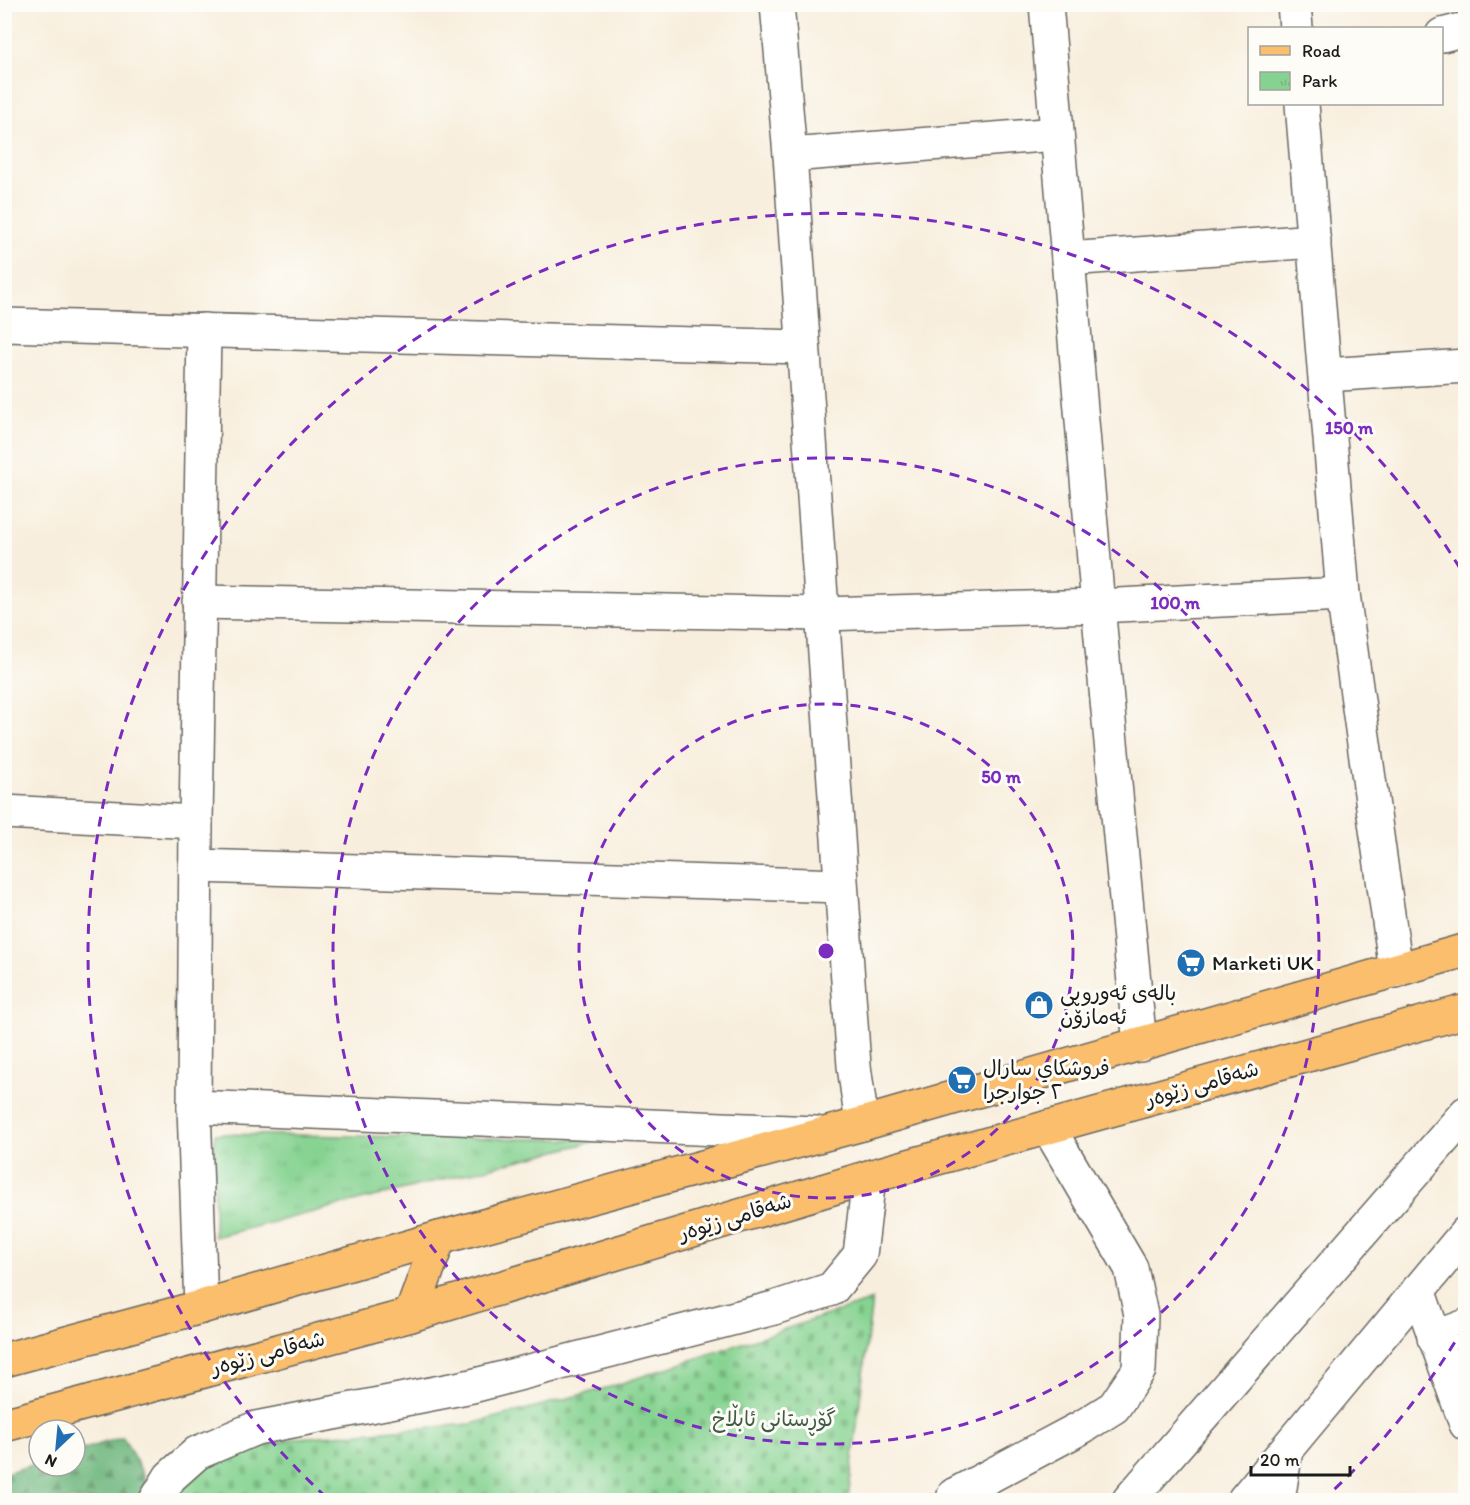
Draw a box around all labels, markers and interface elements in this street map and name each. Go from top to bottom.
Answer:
legend [1248,27,1443,105]
text: Road [1302,40,1341,62]
text: Park [1302,70,1337,92]
text: 150 m [1325,417,1374,439]
text: 100 m [1150,592,1201,614]
text: 50 m [981,766,1022,788]
centre of rings [816,941,836,961]
supermarket icon: Marketi UK [1175,947,1207,979]
place label: Marketi UK [1212,950,1314,975]
place label: بالەی ئەوروپی ئەمازۆن [1060,980,1176,1029]
shop icon: بالەی ئەوروپی ئەمازۆن [1023,989,1055,1021]
place label: فروشكاي سارال ٢ جوارجرا [983,1055,1110,1105]
street label: شەقامی زێوەر [1140,1055,1262,1114]
supermarket icon: فروشكاي سارال ٢ جوارجرا [946,1064,978,1096]
street label: شەقامی زێوەر [673,1187,795,1248]
street label: شەقامی زێوەر [206,1325,328,1382]
park label: گۆڕستانی ئابڵاخ [712,1403,836,1436]
north arrow [27,1418,87,1478]
scale bar [1251,1439,1350,1477]
text: 20 m [1260,1449,1300,1471]
text: N [42,1450,60,1472]

